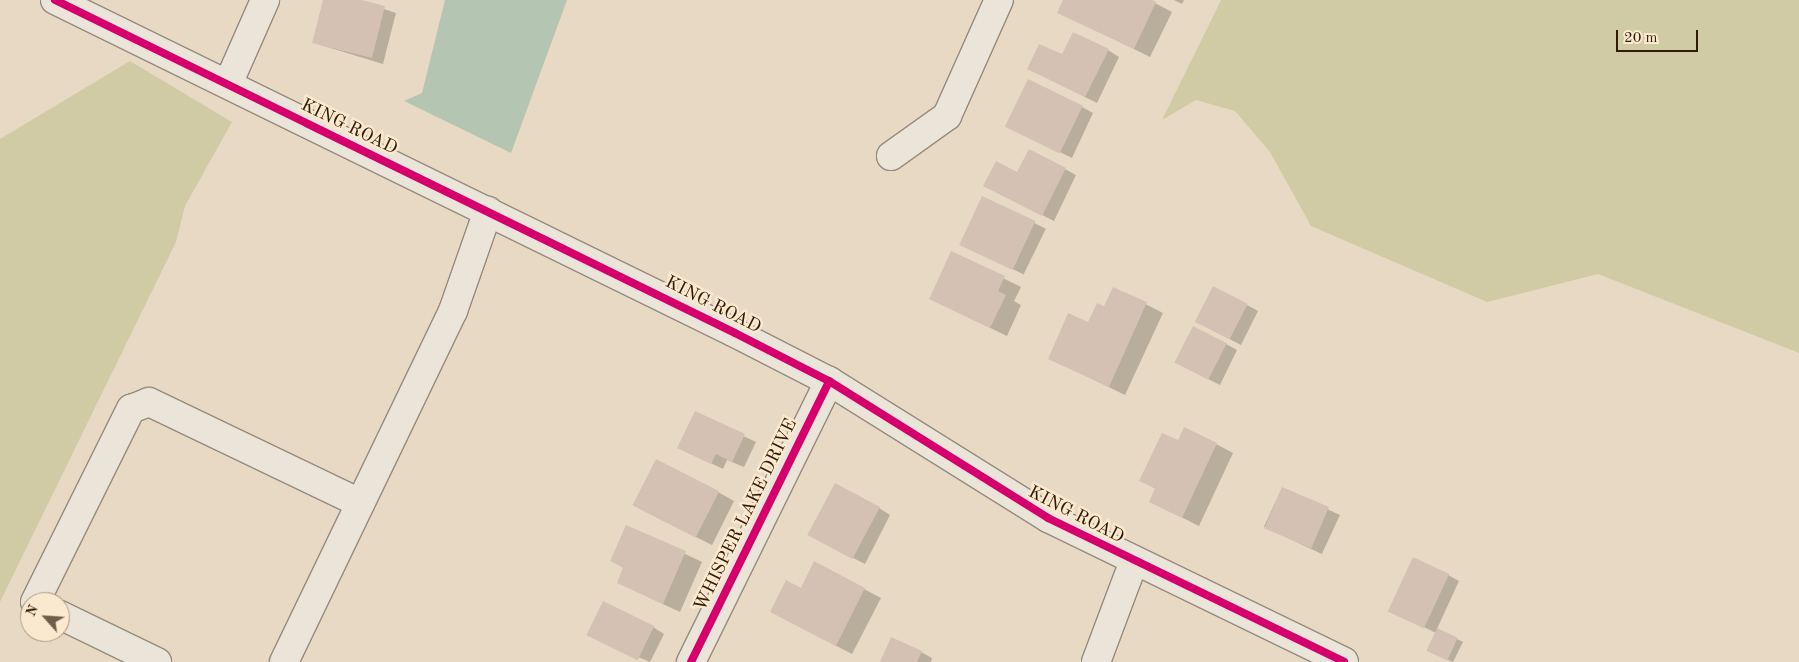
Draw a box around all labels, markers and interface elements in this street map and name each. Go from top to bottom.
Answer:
scale bar [1619,20,1702,52]
text: 20 m [1624,31,1658,46]
street label: KING ROAD [297,94,401,160]
street label: KING ROAD [661,272,765,338]
street label: WHISPER LAKE DRIVE [690,415,802,615]
street label: KING ROAD [1024,482,1128,548]
north arrow [20,592,70,642]
text: N [24,603,41,619]

